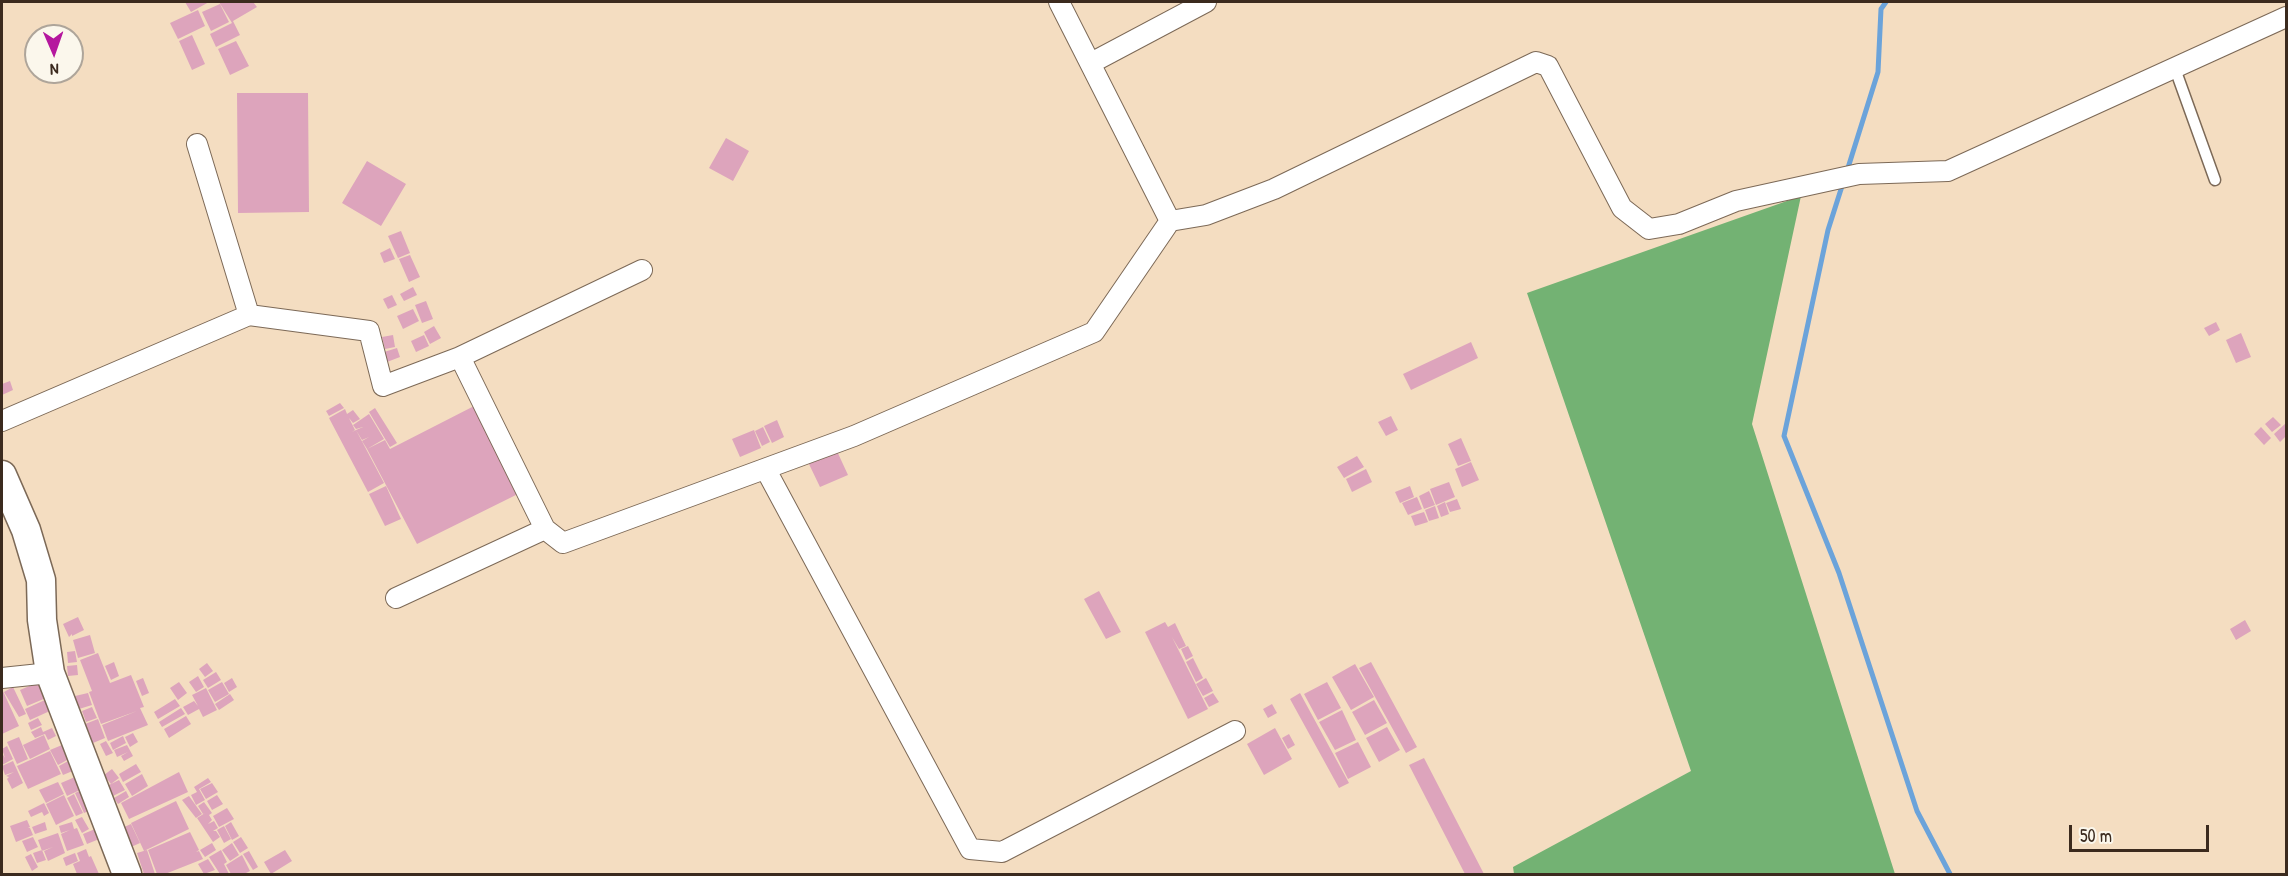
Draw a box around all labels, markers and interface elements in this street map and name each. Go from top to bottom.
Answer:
north arrow [24,24,84,84]
text: N [50,59,59,81]
scale bar [2072,813,2212,851]
text: 50 m [2080,823,2112,848]

